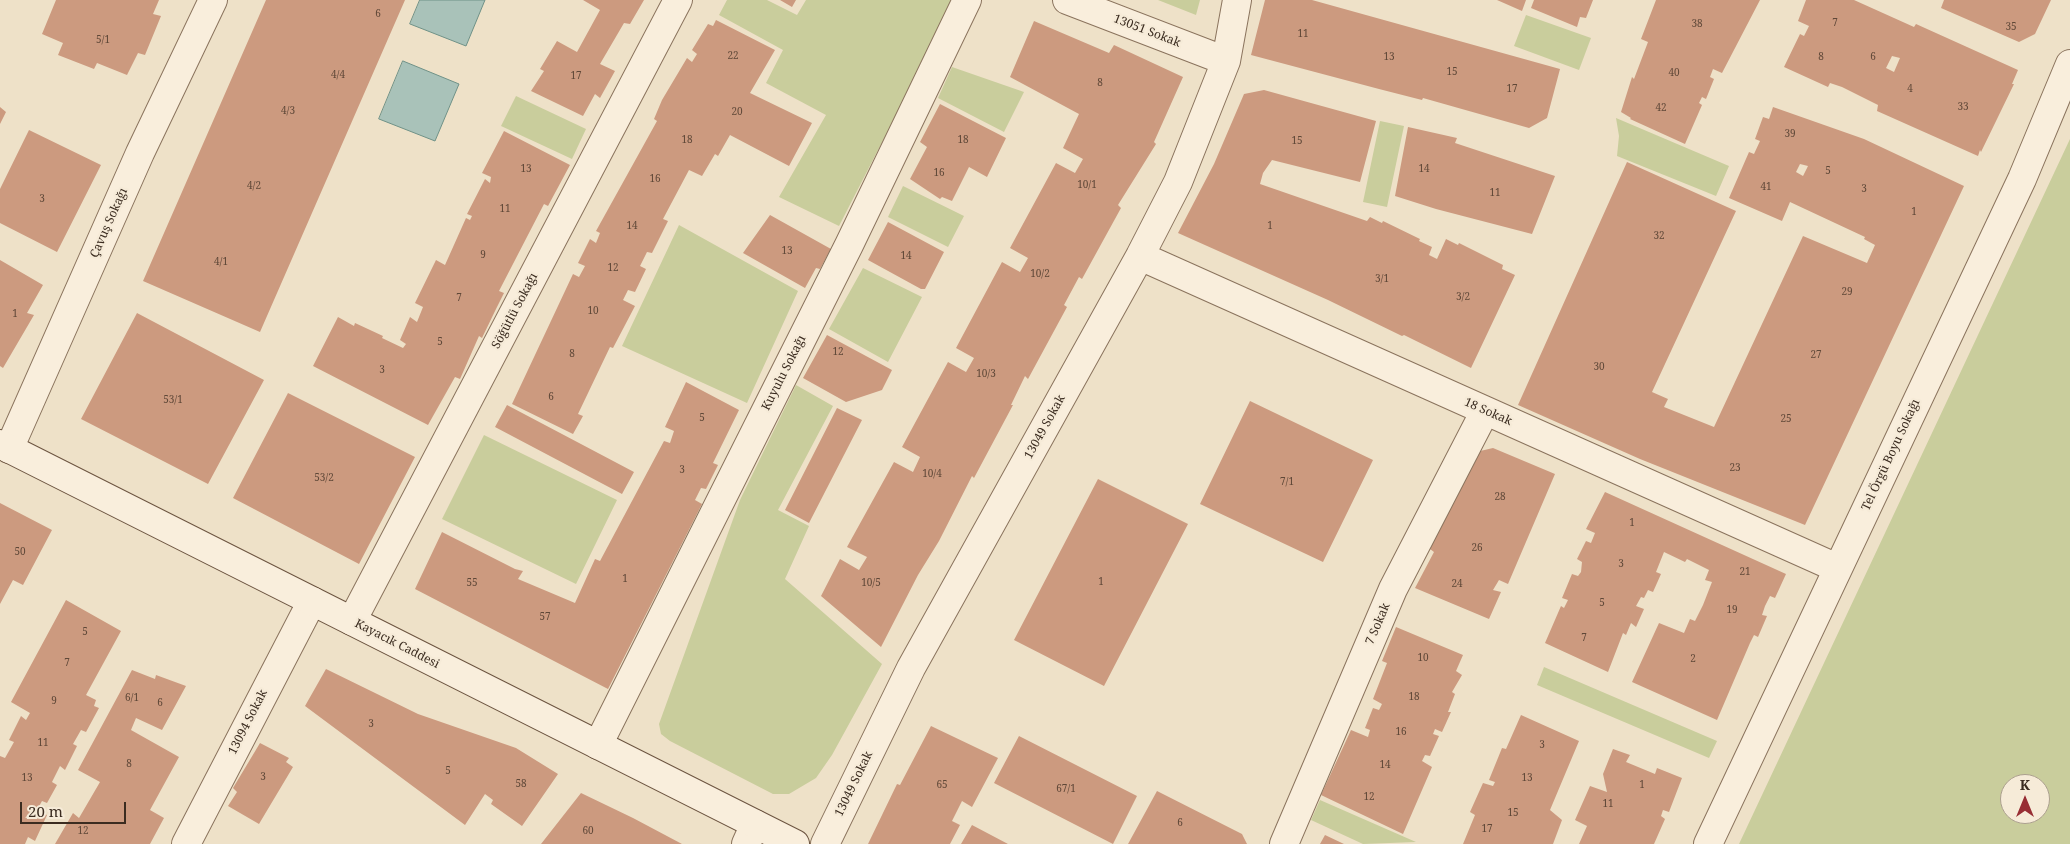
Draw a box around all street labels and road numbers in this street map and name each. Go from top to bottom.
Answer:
street label: 13051 Sokak [1111,12,1183,50]
street label: Çavuş Sokağı [87,186,131,260]
street label: Söğütlü Sokağı [489,271,541,351]
street label: Kuyulu Sokağı [759,333,809,413]
street label: 13049 Sokak [1022,393,1068,461]
street label: 18 Sokak [1462,395,1514,429]
street label: Tel Örgü Boyu Sokağı [1859,397,1923,513]
street label: 7 Sokak [1363,601,1393,647]
street label: Kayacık Caddesi [352,617,442,671]
street label: 13094 Sokak [225,687,271,757]
street label: 13049 Sokak [832,749,876,819]

